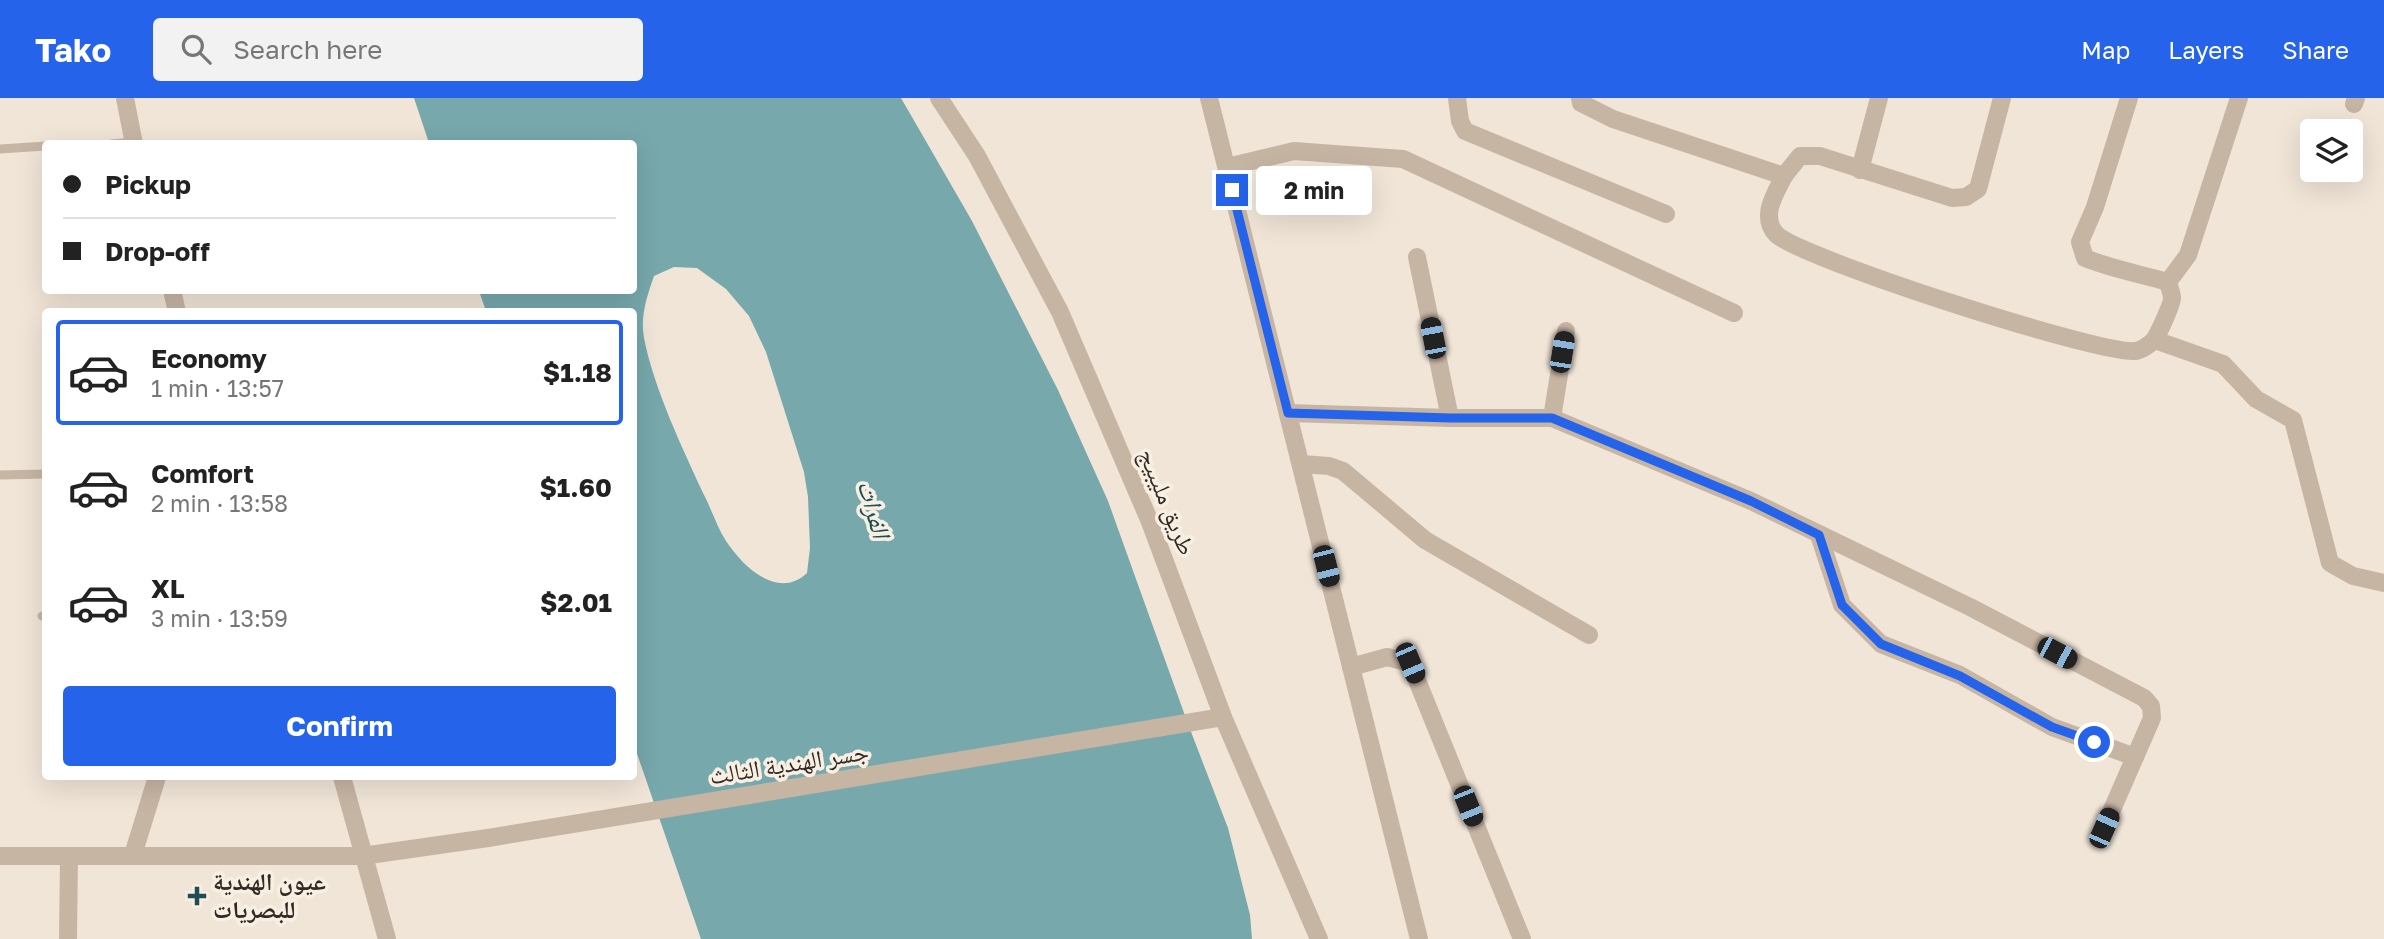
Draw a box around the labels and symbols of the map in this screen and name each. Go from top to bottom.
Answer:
callout: 2 min [1256,166,1372,214]
route end [1216,174,1248,206]
car [1419,315,1448,361]
car [1549,330,1576,374]
street label: طريق مليبيج [1132,444,1203,560]
water label: الفرات [852,476,898,544]
car [1311,543,1342,589]
car [2034,634,2081,672]
car [1393,640,1428,686]
route start [2078,726,2110,758]
street label: جسر الهندية الثالث [707,736,870,790]
car [1451,783,1486,829]
car [2086,805,2123,851]
place label: عيون الهندية للبصريات [213,866,326,924]
marker: عيون الهندية للبصريات [187,886,207,906]

